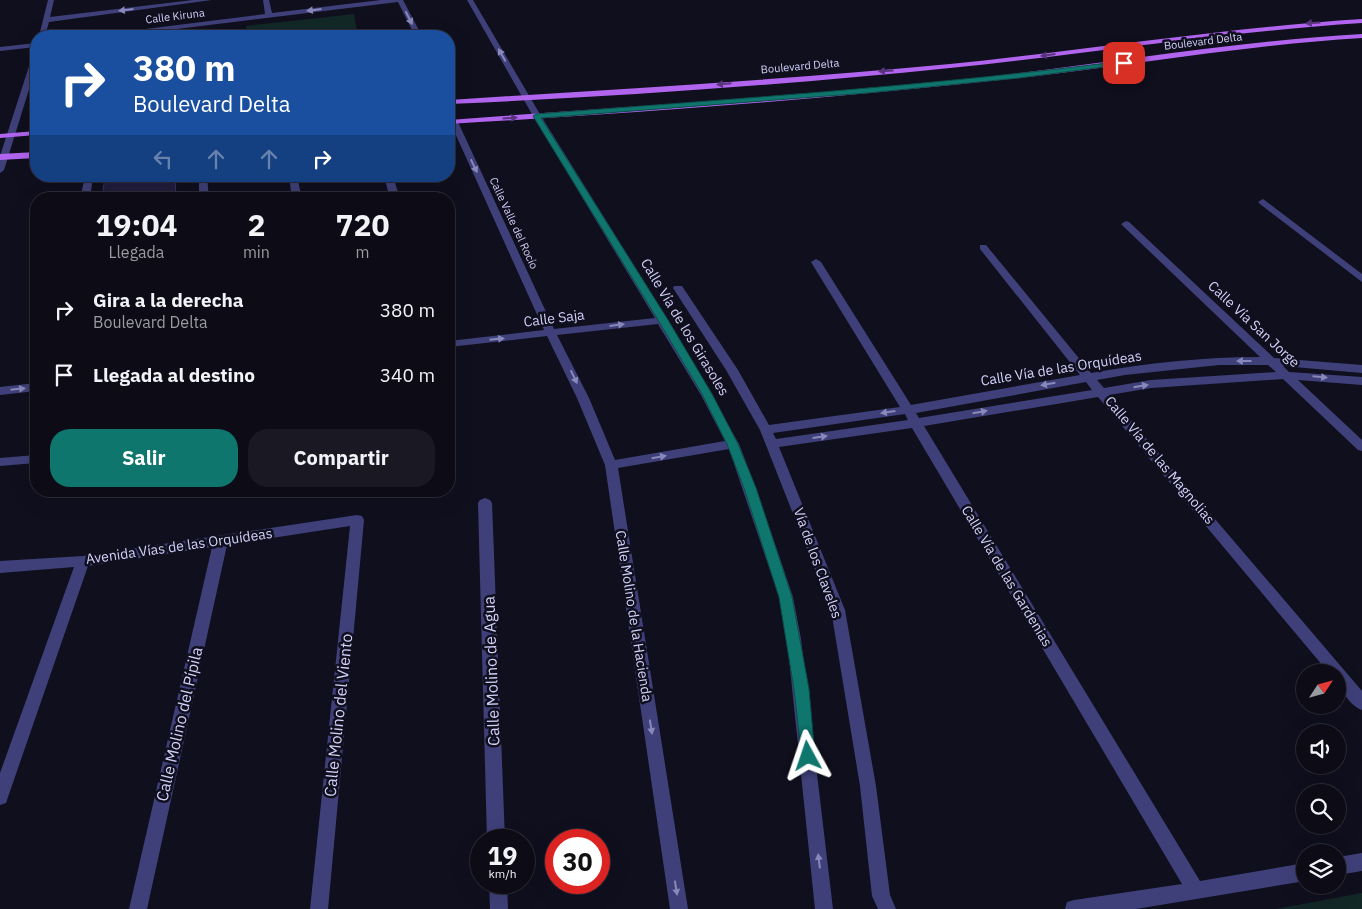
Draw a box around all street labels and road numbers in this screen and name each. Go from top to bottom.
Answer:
street label: Calle Kiruna [145,5,205,27]
street label: Boulevard Delta [1163,29,1243,53]
street label: Boulevard Delta [760,56,840,76]
street label: Calle Valle del Rocío [487,175,541,271]
street label: Calle Vía de los Girasoles [637,255,733,399]
street label: Calle Vía San Jorge [1204,277,1304,371]
street label: Calle Saja [522,305,586,331]
street label: Calle Vía de las Orquídeas [979,346,1143,390]
street label: Calle Vía de las Magnolias [1101,392,1219,528]
street label: Calle Vía de las Gardenias [958,502,1056,650]
street label: Vía de los Claveles [790,505,846,621]
street label: Avenida Vías de las Orquídeas [85,524,274,568]
street label: Calle Molino de la Hacienda [612,529,657,703]
street label: Calle Molino de Agua [478,595,504,746]
street label: Calle Molino del Viento [319,632,357,798]
street label: Calle Molino del Pípila [152,644,207,803]

